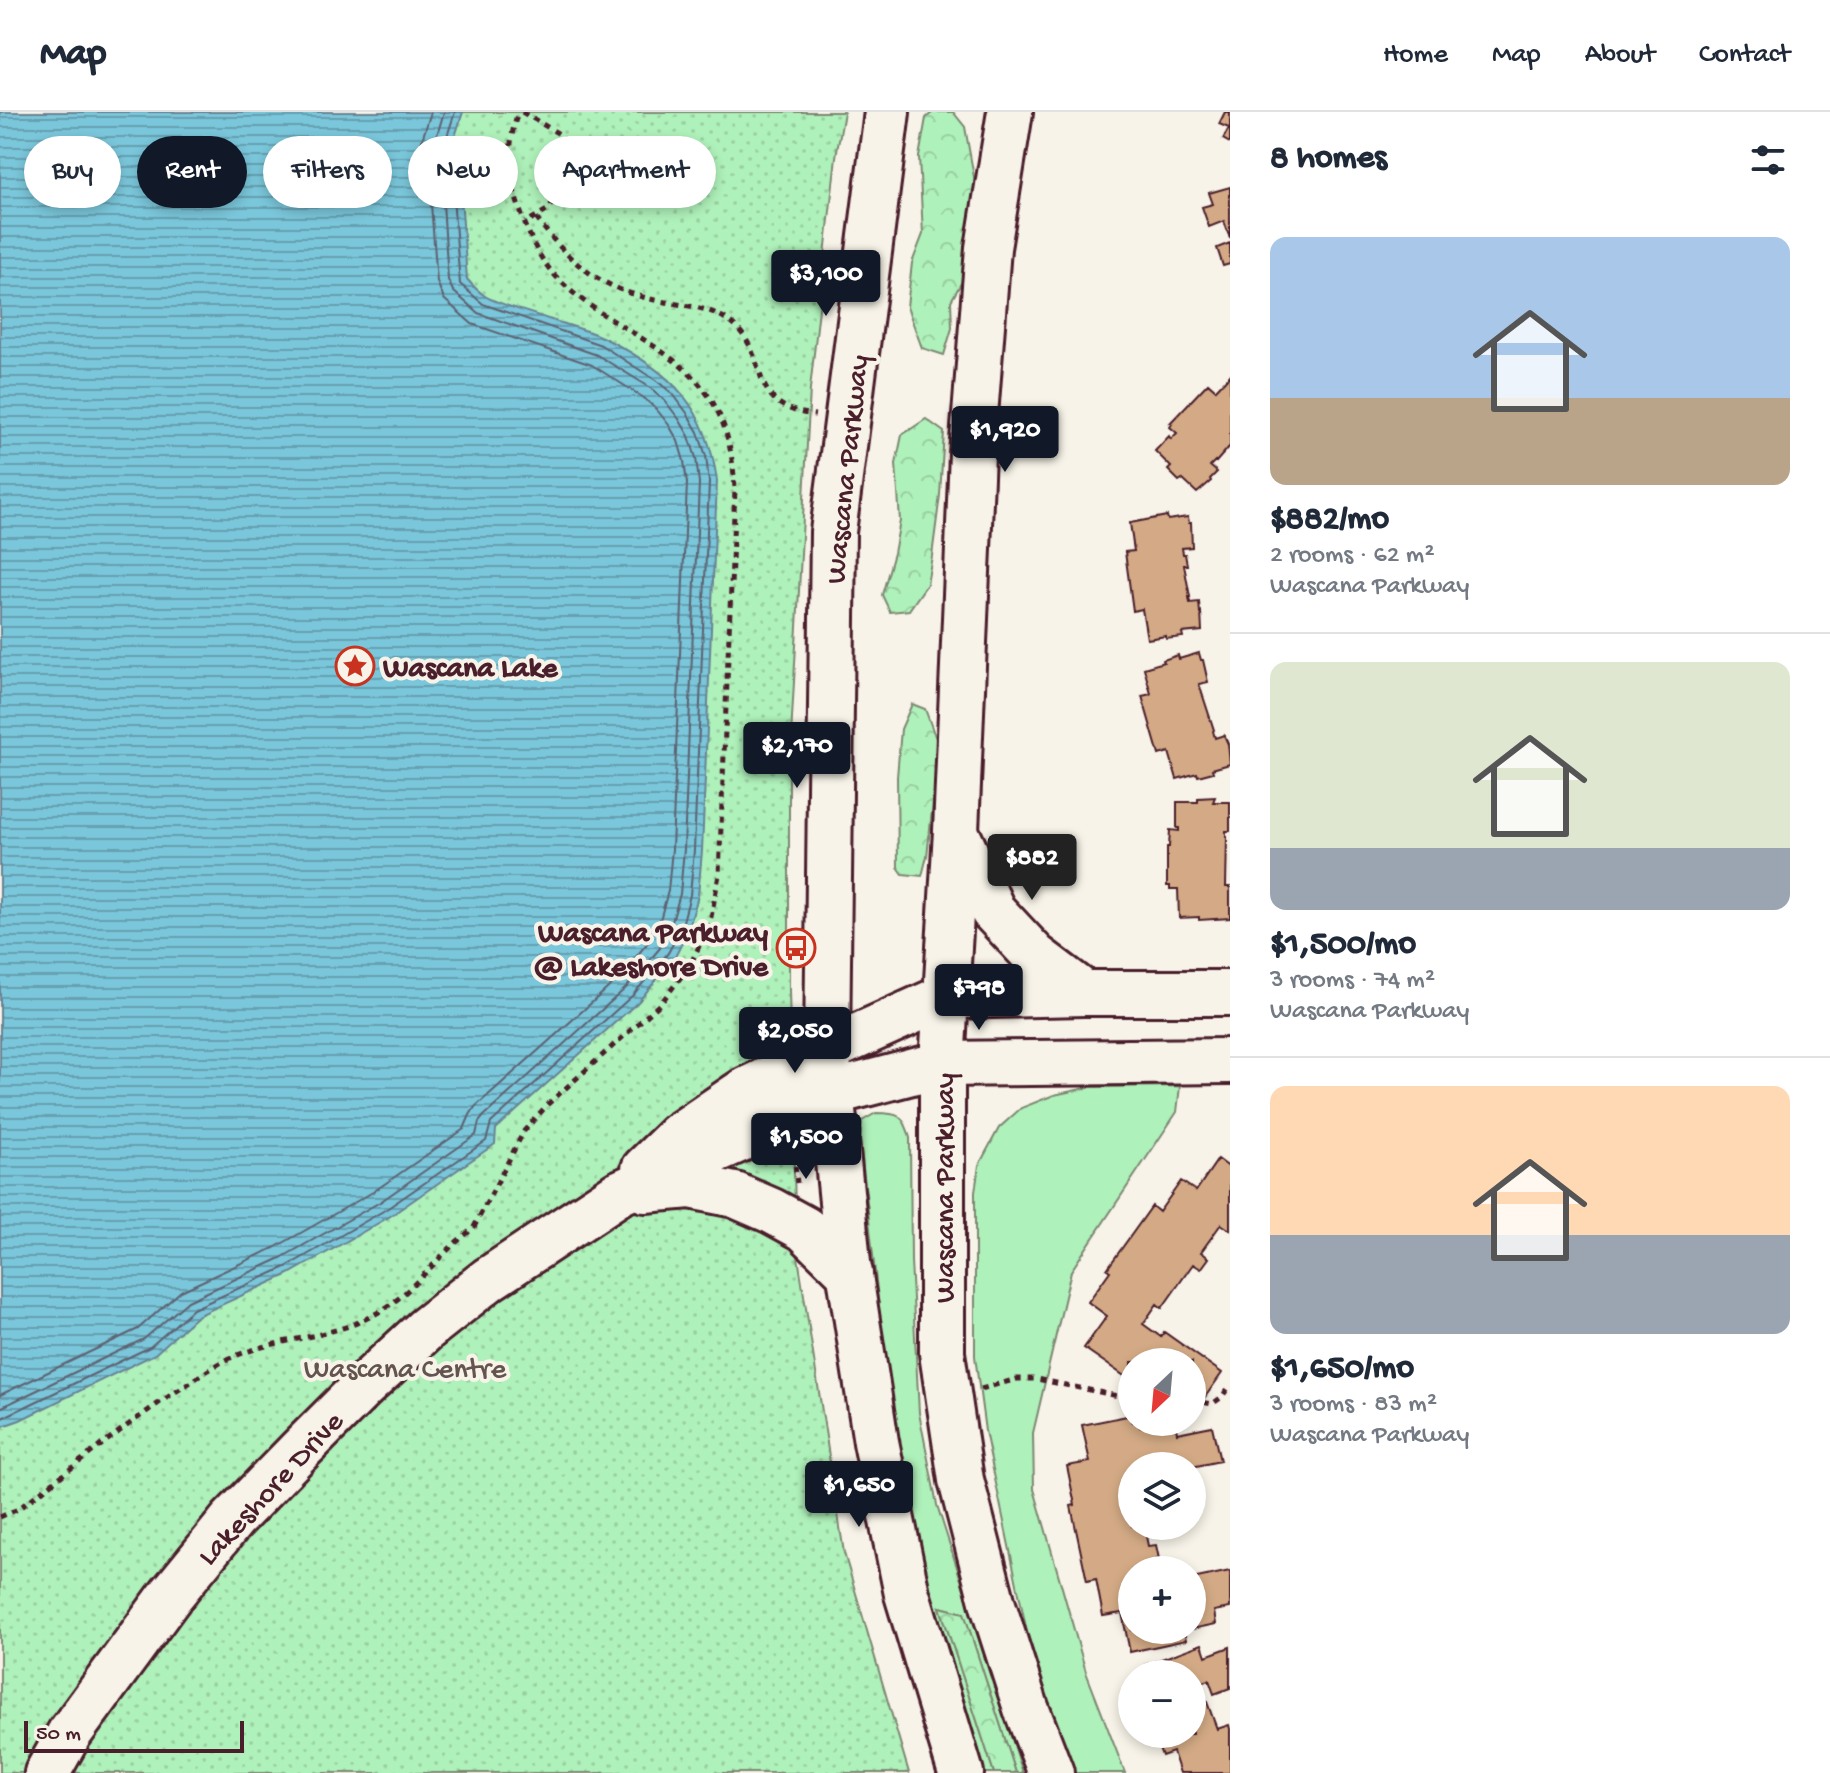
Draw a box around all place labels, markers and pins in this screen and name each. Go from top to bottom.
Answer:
pin: $3,100 [761,250,891,318]
pin: $1,920 [940,406,1070,474]
place icon: Wascana Lake [334,645,376,687]
place label: Wascana Lake [382,653,559,688]
pin: $2,170 [732,722,862,790]
pin: $882 [985,834,1079,902]
place label: Wascana Parkway @ Lakeshore Drive [533,918,770,987]
bus stop icon: Wascana Parkway @ Lakeshore Drive [775,927,817,969]
pin: $798 [932,964,1026,1032]
pin: $2,050 [730,1007,860,1075]
pin: $1,500 [741,1113,871,1181]
pin: $1,650 [794,1461,924,1529]

